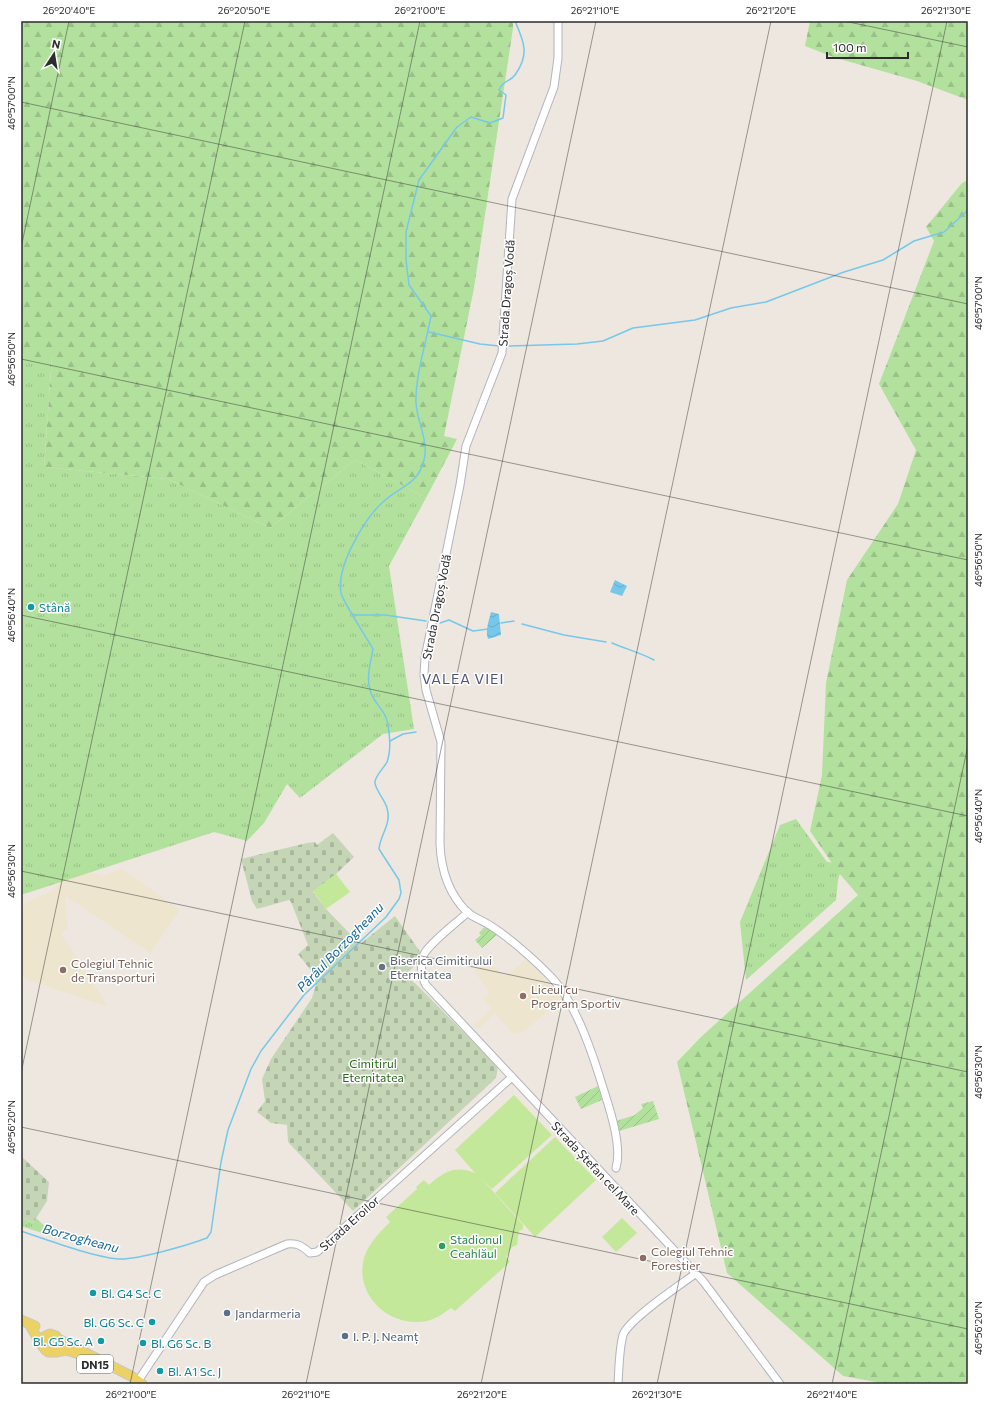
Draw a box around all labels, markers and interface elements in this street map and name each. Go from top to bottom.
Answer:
text: 26°20'40"E [43,4,95,16]
text: 26°20'50"E [218,4,270,16]
text: 26°21'00"E [395,4,445,16]
text: 26°21'10"E [571,4,619,16]
text: 26°21'20"E [746,4,796,16]
text: 26°21'30"E [921,4,971,16]
north arrow [34,34,74,74]
scale bar [827,34,908,60]
text: N [51,37,62,51]
text: 100 m [833,40,867,54]
text: 46°57'00"N [5,76,17,130]
street label: Strada Dragoș Vodă [495,239,518,347]
text: 46°57'00"N [972,276,984,330]
text: 46°56'50"N [5,332,17,386]
text: 46°56'50"N [972,533,984,587]
street label: Strada Dragoș Vodă [419,553,454,661]
text: 46°56'40"N [5,588,17,642]
place label: Stână [39,600,70,614]
marker: Stână [26,602,36,612]
district label: VALEA VIEI [422,670,504,687]
text: 46°56'40"N [972,789,984,843]
text: 46°56'30"N [5,844,17,898]
water label: Pârâul Borzogheanu [293,899,387,995]
place label: Biserica Cimitirului Eternitatea [390,953,492,981]
place label: Colegiul Tehnic de Transporturi [71,956,155,984]
marker: Biserica Cimitirului Eternitatea [377,962,387,972]
marker: Colegiul Tehnic de Transporturi [58,965,68,975]
place label: Liceul cu Program Sportiv [531,982,621,1010]
marker: Liceul cu Program Sportiv [518,991,528,1001]
text: 46°56'30"N [972,1045,984,1099]
park label: Cimitirul Eternitatea [342,1056,404,1084]
text: 46°56'20"N [5,1100,17,1154]
street label: Strada Ștefan cel Mare [548,1118,643,1218]
street label: Strada Eroilor [316,1192,382,1253]
water label: Borzogheanu [41,1220,121,1256]
place label: Stadionul Ceahlăul [450,1232,502,1260]
marker: Stadionul Ceahlăul [437,1241,447,1251]
place label: Colegiul Tehnic Forestier [651,1244,733,1272]
marker: Colegiul Tehnic Forestier [638,1253,648,1263]
place label: Bl. G4 Sc. C [101,1286,162,1300]
marker: Bl. G4 Sc. C [88,1288,98,1298]
text: 46°56'20"N [972,1301,984,1355]
place label: Jandarmeria [235,1306,301,1321]
marker: Jandarmeria [222,1308,232,1318]
place label: Bl. G6 Sc. C [83,1315,144,1329]
marker: Bl. G6 Sc. C [147,1317,157,1327]
place label: I. P. J. Neamț [353,1329,419,1344]
marker: I. P. J. Neamț [340,1331,350,1341]
place label: Bl. G5 Sc. A [33,1334,93,1348]
marker: Bl. G5 Sc. A [96,1336,106,1346]
place label: Bl. G6 Sc. B [151,1336,211,1350]
marker: Bl. G6 Sc. B [138,1338,148,1348]
road number: DN15 [77,1355,113,1373]
place label: Bl. A1 Sc. J [168,1364,221,1379]
marker: Bl. A1 Sc. J [155,1366,165,1376]
text: 26°21'00"E [106,1388,156,1400]
text: 26°21'10"E [282,1388,330,1400]
text: 26°21'20"E [457,1388,507,1400]
text: 26°21'30"E [632,1388,682,1400]
text: 26°21'40"E [807,1388,857,1400]

